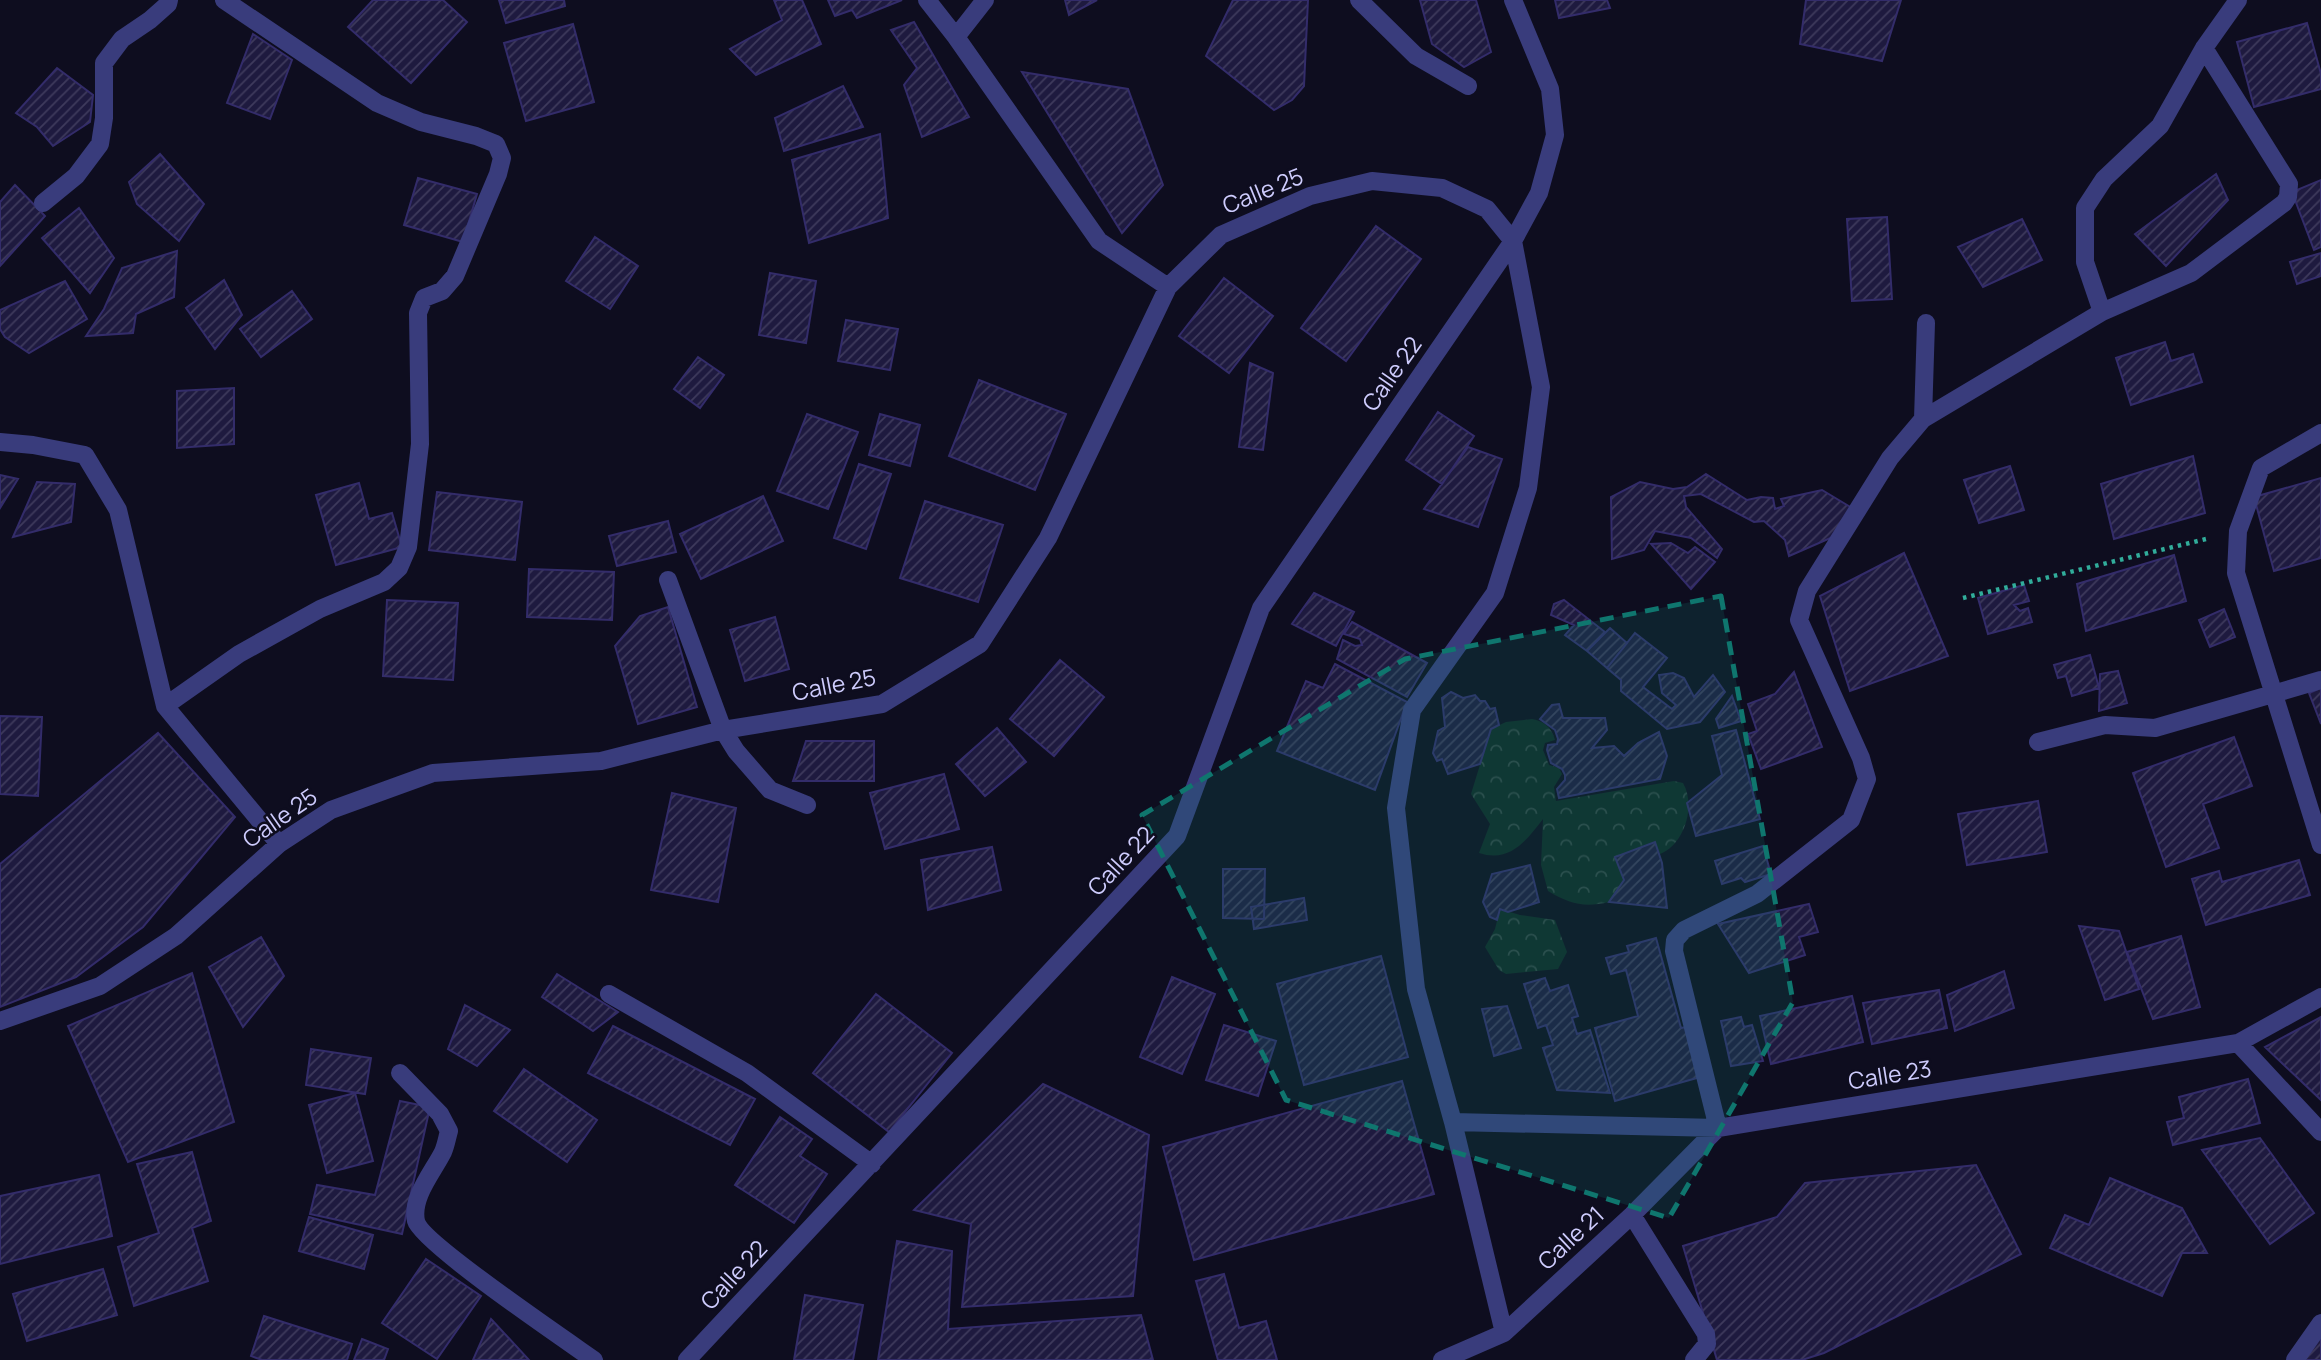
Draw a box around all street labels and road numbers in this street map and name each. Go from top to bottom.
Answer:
street label: Calle 25 [1217,159,1308,221]
street label: Calle 22 [1354,330,1428,417]
street label: Calle 25 [789,660,878,708]
street label: Calle 25 [236,780,323,854]
street label: Calle 22 [1080,819,1161,902]
street label: Calle 23 [1846,1052,1934,1096]
street label: Calle 21 [1530,1198,1611,1276]
street label: Calle 22 [693,1233,774,1316]

